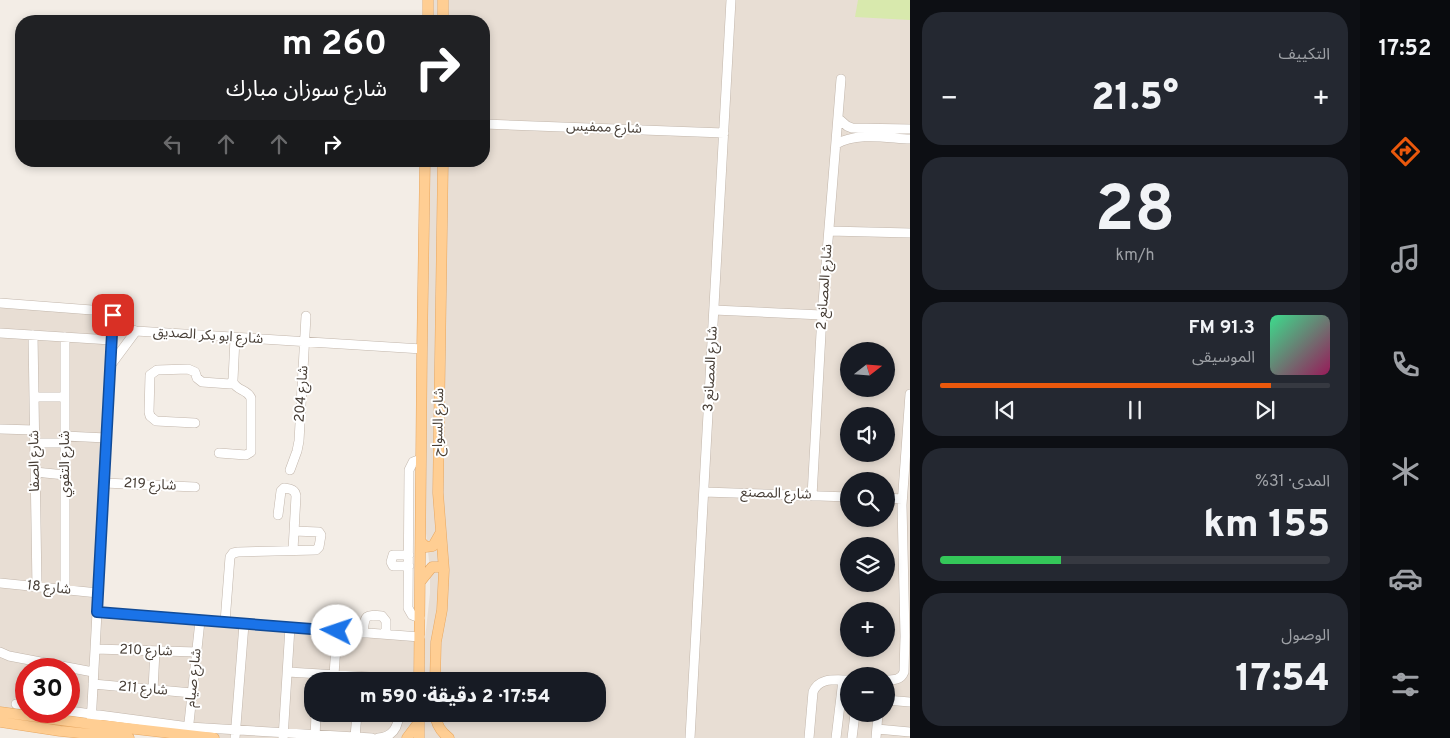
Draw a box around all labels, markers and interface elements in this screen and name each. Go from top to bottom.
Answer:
text: 260 m [282,23,387,67]
icon: right [405,35,470,100]
text: 17:52 [1379,36,1431,63]
text: التكييف [1278,45,1330,65]
text: 21.5° [1091,75,1179,124]
text: شارع سوزان مبارك [226,77,387,104]
text: − [940,82,958,118]
text: + [1312,82,1330,118]
street label: شارع ممفيس [566,118,642,139]
icon: left [159,130,187,158]
icon: ahead [212,130,240,158]
icon: ahead [265,130,293,158]
icon: right [318,130,346,158]
icon: directions [1388,134,1423,169]
text: 28 [1095,172,1175,254]
icon: music [1388,241,1423,276]
street label: شارع المصانع 2 [814,243,837,331]
text: km/h [1116,246,1154,266]
pin [92,294,134,336]
icon: arrive [99,301,127,329]
text: 91.3 FM [1189,316,1255,340]
street label: شارع ابو بكر الصديق [152,324,264,349]
street label: شارع المصانع 3 [700,326,723,412]
north arrow [840,342,895,398]
map controls [840,342,895,722]
icon: phone [1388,347,1423,382]
text: الموسيقى [1192,348,1255,368]
street label: شارع 204 [292,365,313,423]
street label: شارع السواح [430,388,449,456]
icon: previous [991,396,1019,424]
icon: pause [1121,396,1149,424]
icon: next [1251,396,1279,424]
button: sound [840,407,895,462]
street label: شارع الصفا [26,430,45,492]
street label: شارع التقوي [57,431,75,497]
icon: climate [1388,454,1423,489]
button: search [840,472,895,527]
text: المدى · 31% [1255,472,1330,492]
street label: شارع 219 [123,475,177,496]
street label: شارع المصنع [740,484,812,505]
text: 155 km [1203,502,1330,551]
button: layers [840,537,895,592]
icon: car [1388,561,1423,596]
street label: شارع 18 [26,577,72,600]
button: + [840,602,895,657]
position arrow [310,604,362,656]
text: الوصول [1281,626,1330,646]
street label: شارع 210 [119,642,173,661]
street label: شارع صيام [182,648,207,708]
text: 17:54 [1235,656,1330,705]
speed limit sign: 30 [15,658,80,723]
button: − [840,667,895,722]
icon: filters [1388,667,1423,702]
street label: شارع 211 [117,678,168,701]
text: 17:54 · 2 دقيقة · 590 m [360,685,550,709]

